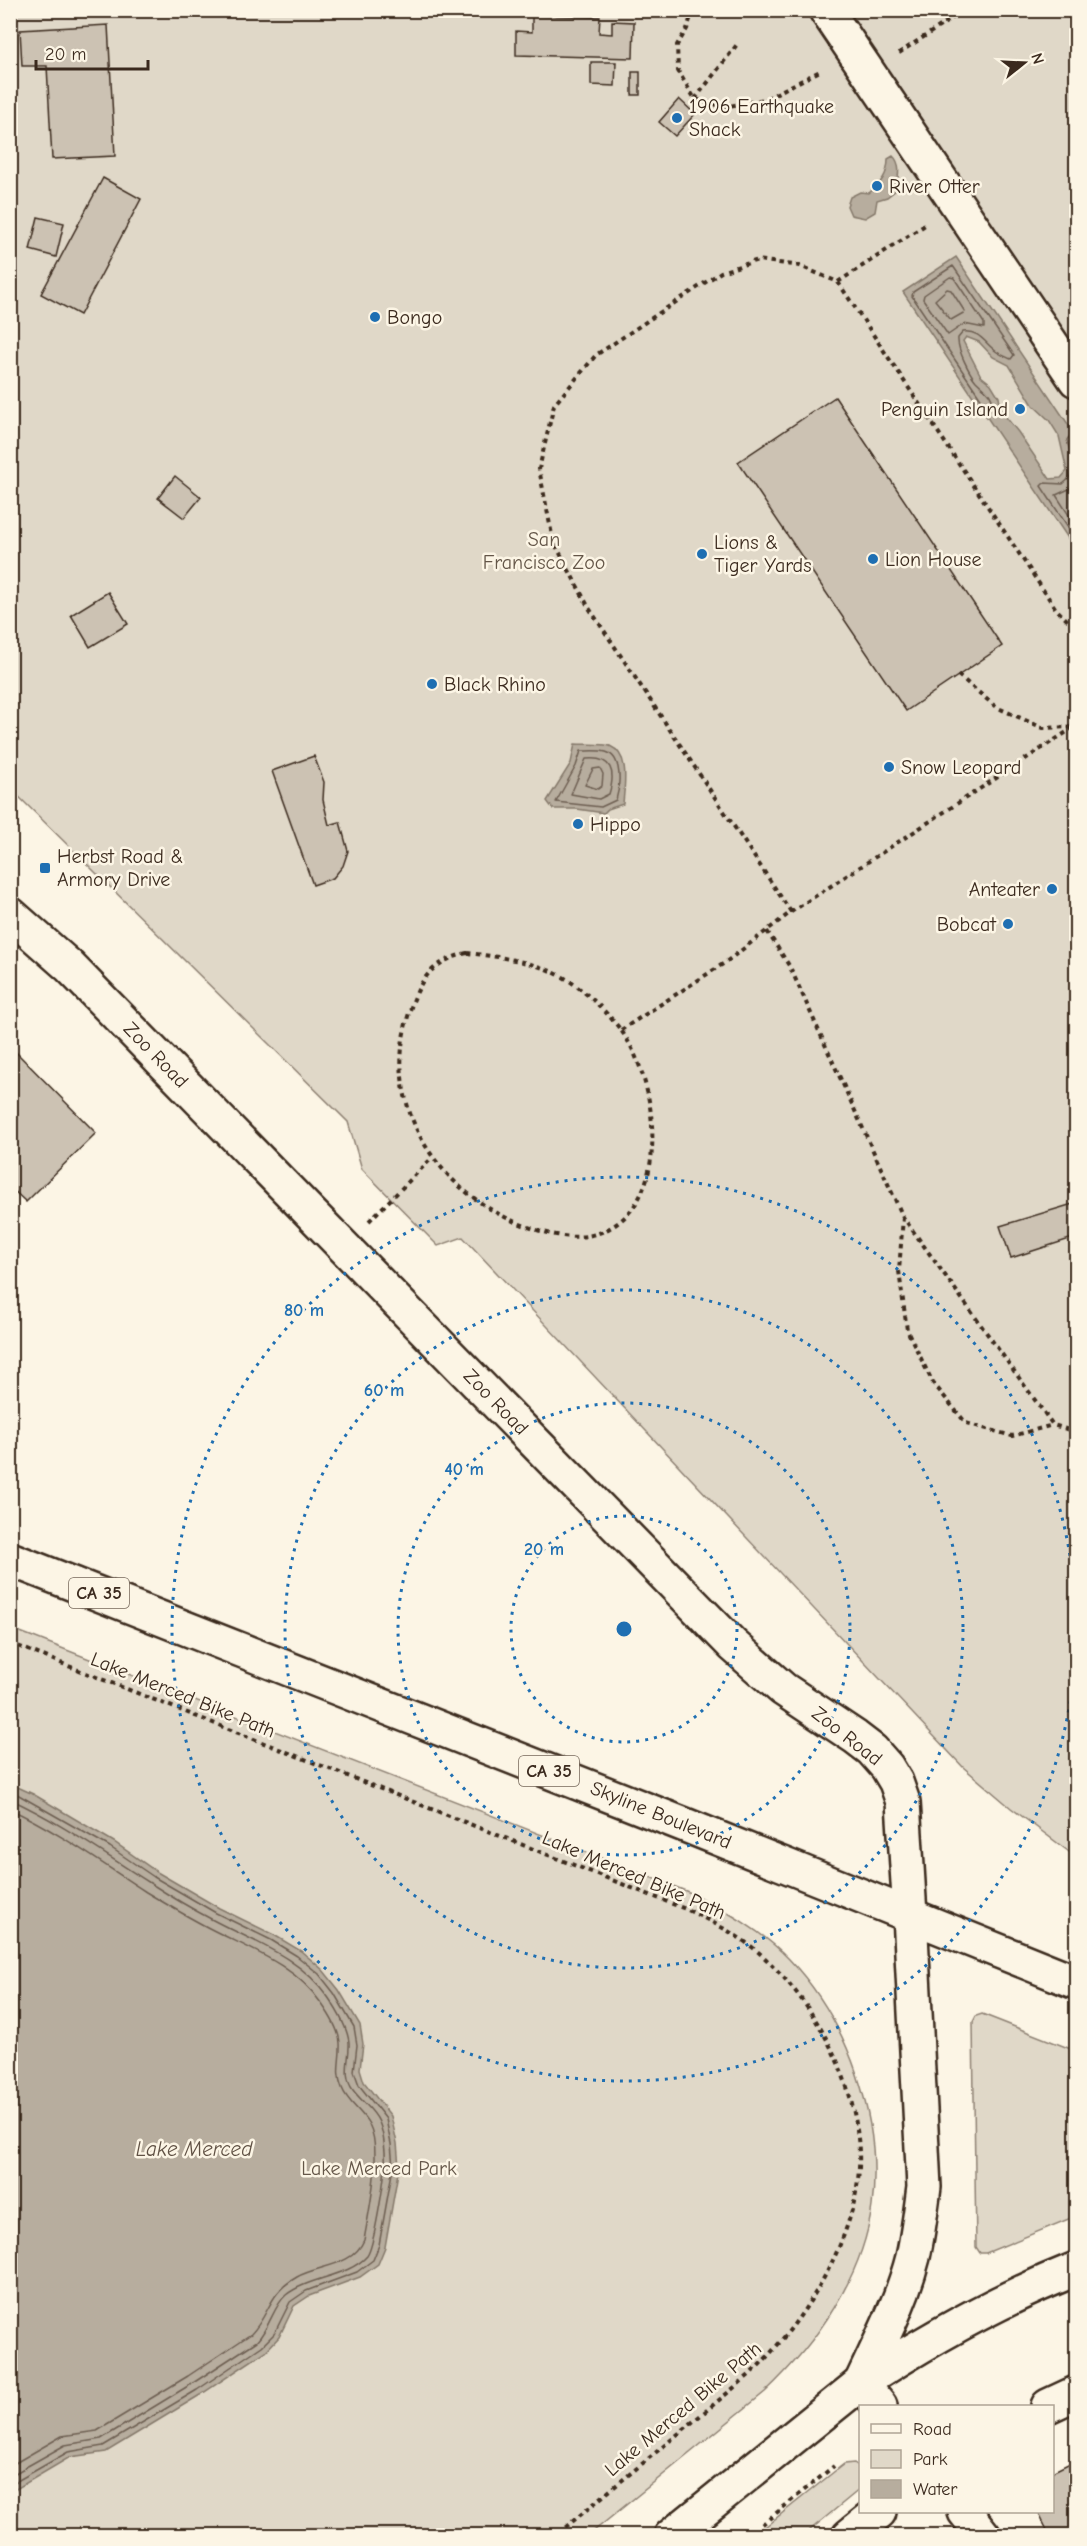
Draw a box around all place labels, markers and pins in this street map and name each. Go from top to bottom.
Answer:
place label: 1906 Earthquake Shack [689,95,834,141]
marker: 1906 Earthquake Shack [670,111,684,125]
place label: River Otter [889,175,980,198]
marker: River Otter [870,179,884,193]
place label: Bongo [387,306,442,329]
marker: Bongo [368,310,382,324]
place label: Penguin Island [881,398,1008,421]
marker: Penguin Island [1013,402,1027,416]
place label: Lions & Tiger Yards [714,531,811,577]
marker: Lions & Tiger Yards [695,547,709,561]
place label: Lion House [885,548,981,571]
marker: Lion House [866,552,880,566]
place label: Black Rhino [444,673,546,696]
marker: Black Rhino [425,677,439,691]
place label: Snow Leopard [901,756,1021,779]
marker: Snow Leopard [882,760,896,774]
place label: Hippo [590,813,641,836]
marker: Hippo [571,817,585,831]
place label: Herbst Road & Armory Drive [57,845,183,891]
marker: Herbst Road & Armory Drive [38,861,52,875]
place label: Anteater [969,878,1040,901]
marker: Anteater [1045,882,1059,896]
place label: Bobcat [937,913,997,936]
marker: Bobcat [1001,917,1015,931]
centre of rings [614,1619,634,1639]

